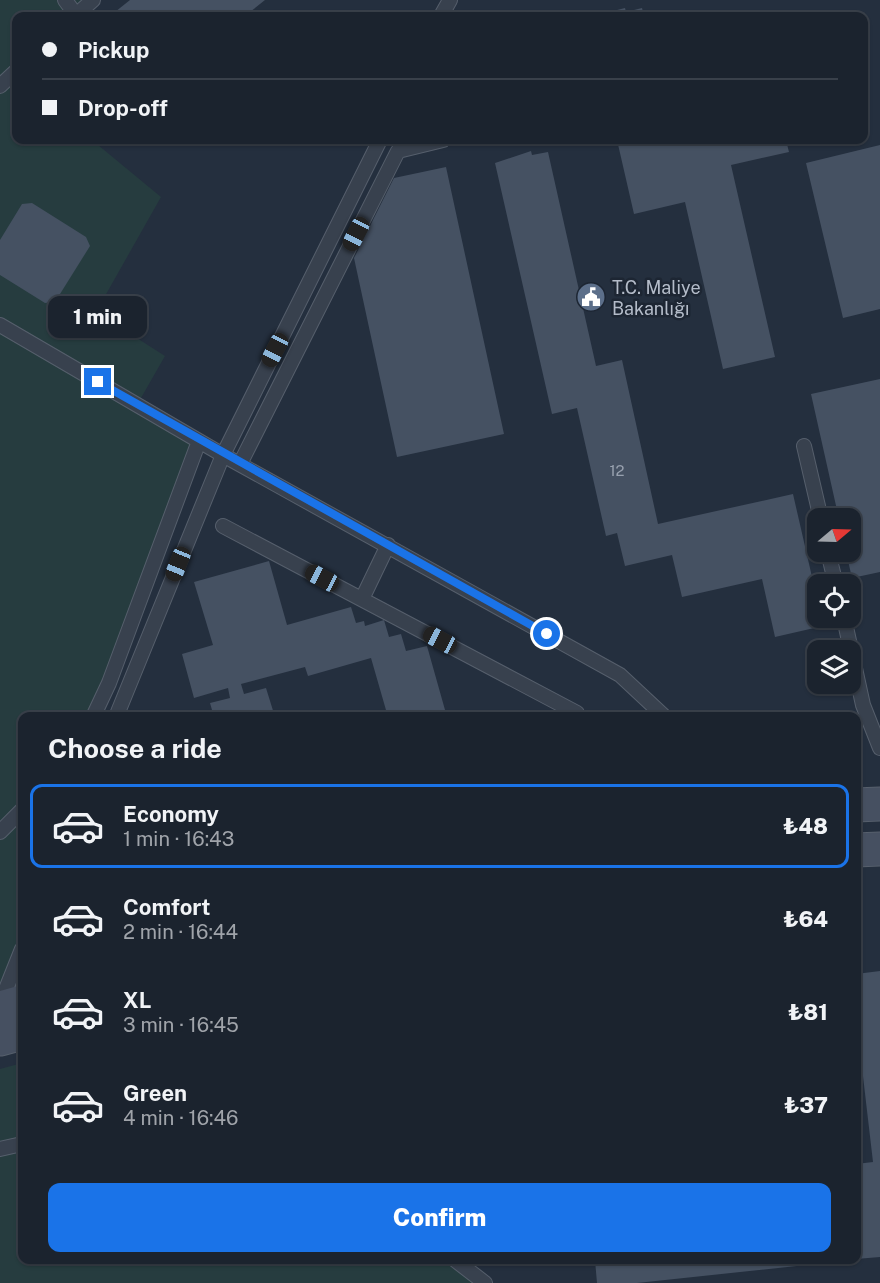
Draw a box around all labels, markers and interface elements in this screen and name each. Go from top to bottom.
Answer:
text: Pickup [78,37,149,63]
text: Drop-off [78,95,168,121]
car [340,214,372,254]
place label: T.C. Maliye Bakanlığı [612,277,701,319]
public building icon: T.C. Maliye Bakanlığı [575,281,607,313]
callout: 1 min [48,295,148,337]
text: 1 min [73,305,122,329]
car [259,330,291,370]
route end [84,368,111,395]
house number: 12 [609,462,625,479]
north arrow [807,508,861,562]
map controls [807,508,861,694]
car [163,544,193,584]
car [302,562,342,594]
button: locate [807,574,861,628]
route start [533,620,560,647]
car [420,624,460,656]
button: layers [807,640,861,694]
text: Choose a ride [48,732,222,764]
icon: car [51,799,105,853]
text: Economy [123,801,219,827]
text: ₺48 [783,813,828,839]
text: 1 min · 16:43 [123,827,234,851]
icon: car [51,892,105,946]
text: Comfort [123,894,210,920]
text: ₺64 [783,906,828,932]
text: 2 min · 16:44 [123,920,238,944]
icon: car [51,985,105,1039]
text: XL [123,987,151,1013]
text: ₺81 [788,999,828,1025]
text: 3 min · 16:45 [123,1013,239,1037]
icon: car [51,1078,105,1132]
text: Green [123,1080,187,1106]
text: ₺37 [784,1092,828,1118]
text: 4 min · 16:46 [123,1106,239,1130]
button: Confirm [48,1183,831,1252]

